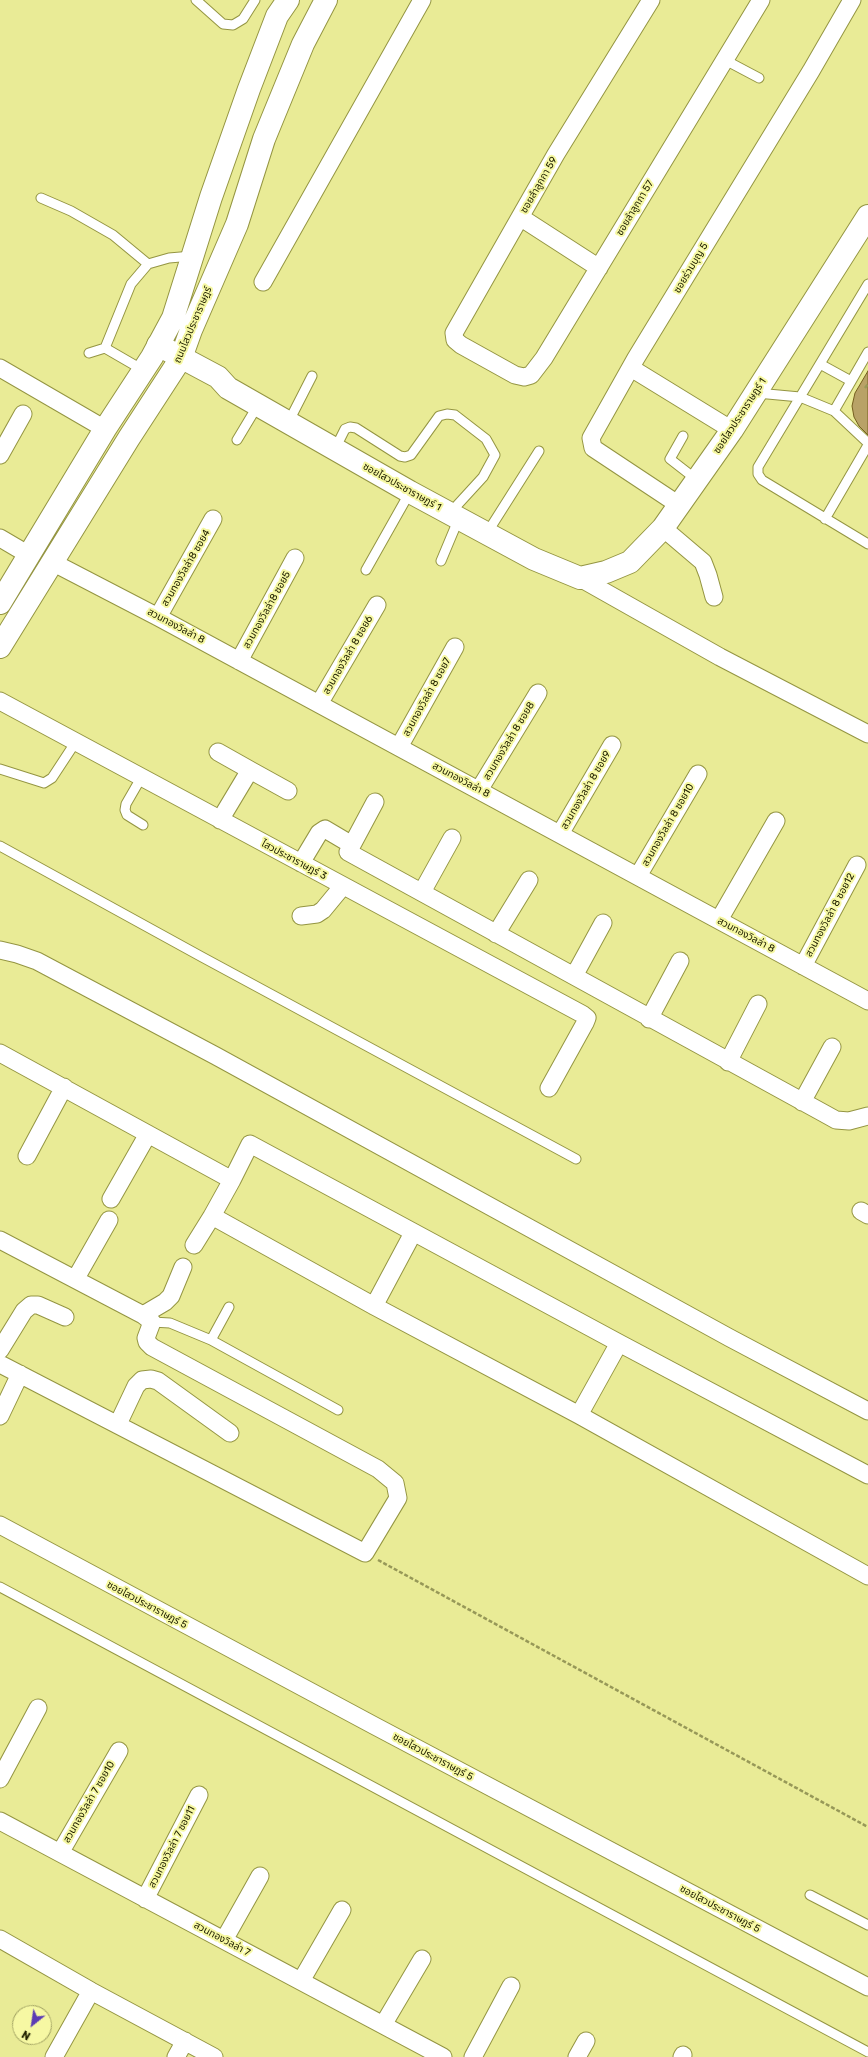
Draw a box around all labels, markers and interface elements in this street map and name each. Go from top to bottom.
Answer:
street label: ซอยลำลูกกา 59 [518,155,560,215]
street label: ซอยลำลูกกา 57 [614,178,656,238]
street label: ซอยร่วมบุญ 5 [671,241,711,295]
street label: ถนนไสวประชาราษฎร์ [171,285,215,365]
street label: ซอยไสวประชาราษฎร์ 1 [711,376,769,456]
street label: ซอยไสวประชาราษฎร์ 1 [361,461,443,513]
street label: สวนทองวิลล่า8 ซอย4 [159,527,213,609]
street label: สวนทองวิลล่า8 ซอย5 [241,569,293,651]
street label: สวนทองวิลล่า 8 [145,606,207,646]
street label: สวนทองวิลล่า 8 ซอย6 [321,614,375,696]
street label: สวนทองวิลล่า 8 ซอย7 [400,656,454,738]
street label: สวนทองวิลล่า 8 ซอย8 [481,700,537,782]
street label: สวนทองวิลล่า 8 ซอย9 [559,749,613,831]
street label: สวนทองวิลล่า 8 [430,760,492,800]
street label: สวนทองวิลล่า 8 ซอย10 [639,782,697,868]
street label: ไสวประชาราษฎร์ 3 [259,838,329,882]
street label: สวนทองวิลล่า 8 ซอย12 [803,871,857,959]
street label: สวนทองวิลล่า 8 [715,915,777,955]
street label: ซอยไสวประชาราษฎร์ 5 [105,1579,189,1631]
street label: ซอยไสวประชาราษฎร์ 5 [391,1731,475,1783]
street label: สวนทองวิลล่า 7 ซอย10 [61,1759,117,1845]
street label: สวนทองวิลล่า 7 ซอย11 [146,1804,198,1890]
street label: ซอยไสวประชาราษฎร์ 5 [678,1883,762,1935]
street label: สวนทองวิลล่า 7 [192,1919,252,1959]
north arrow [12,2005,52,2045]
text: N [20,2027,33,2043]

